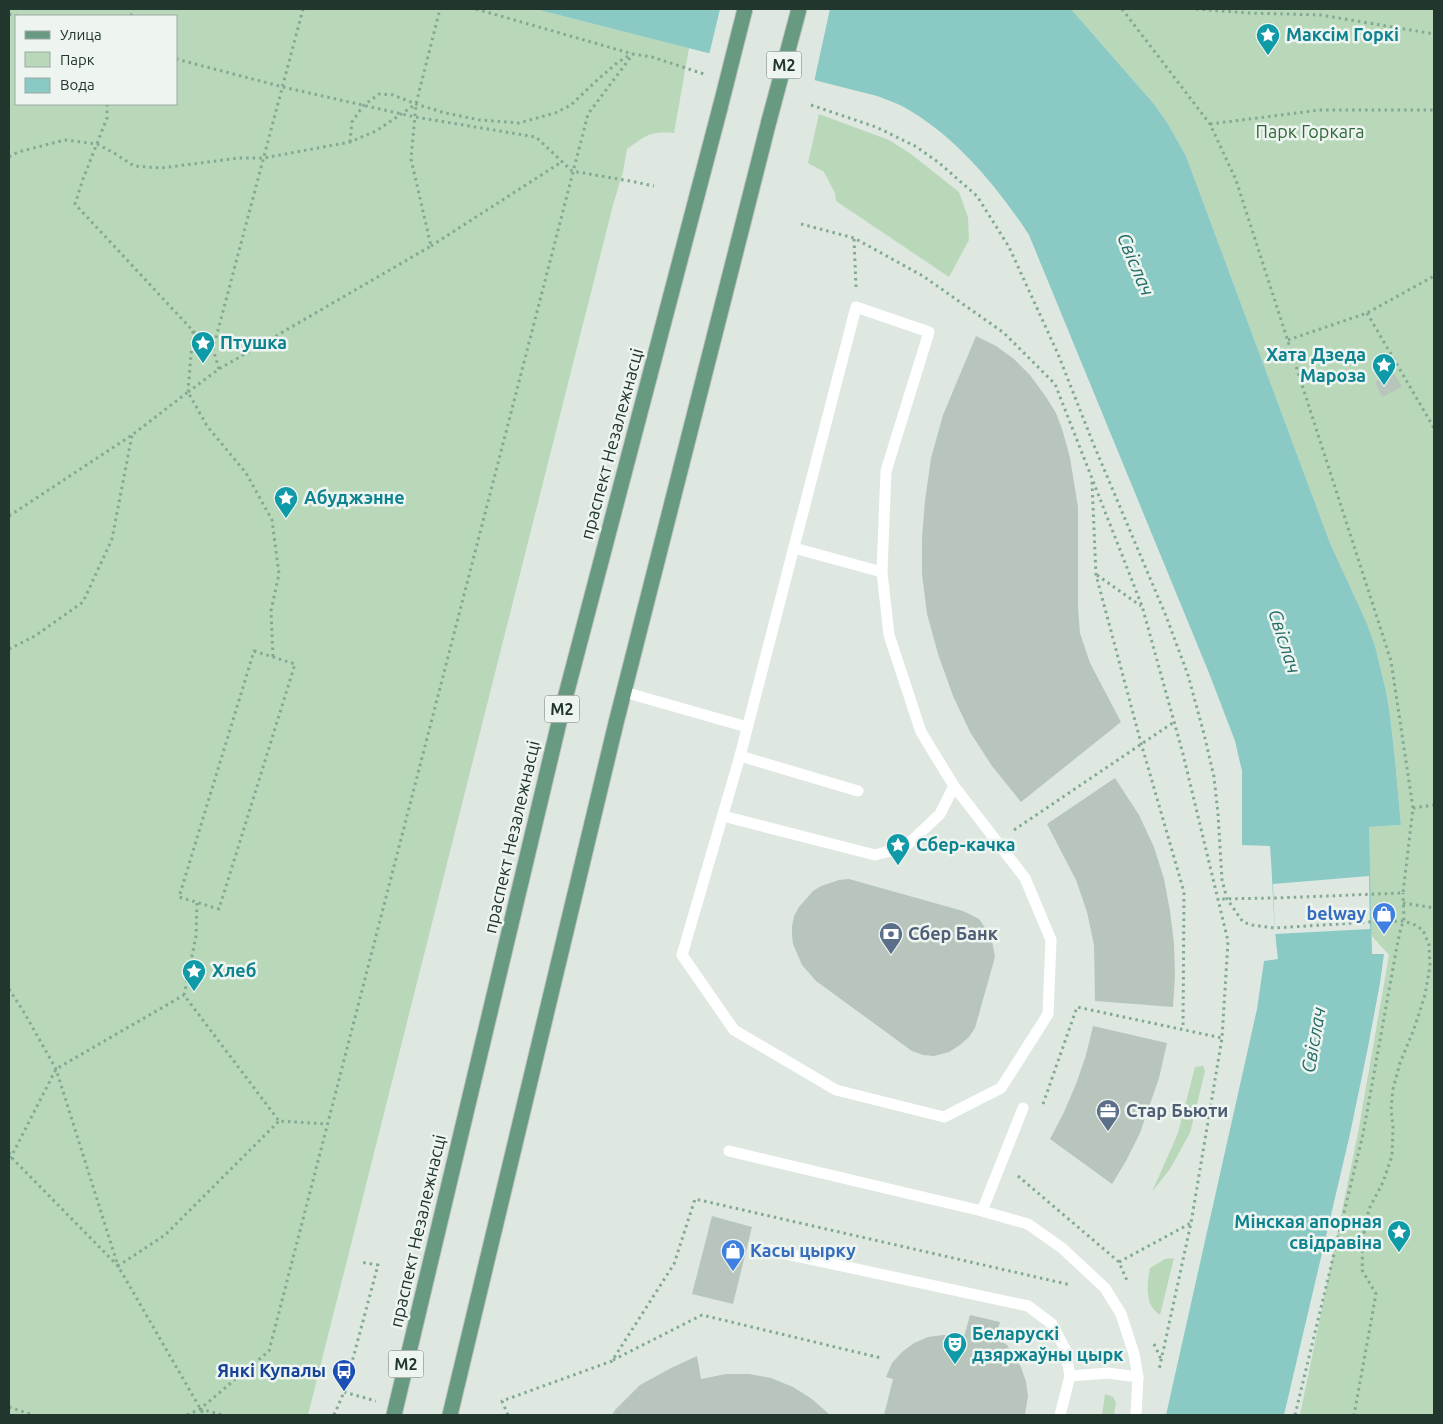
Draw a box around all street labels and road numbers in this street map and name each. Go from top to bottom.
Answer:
road number: М2 [766,52,802,78]
street label: праспект Незалежнасці [576,346,646,542]
road number: М2 [544,696,580,722]
street label: праспект Незалежнасці [479,738,543,935]
street label: праспект Незалежнасці [385,1132,449,1329]
road number: М2 [388,1350,424,1378]

